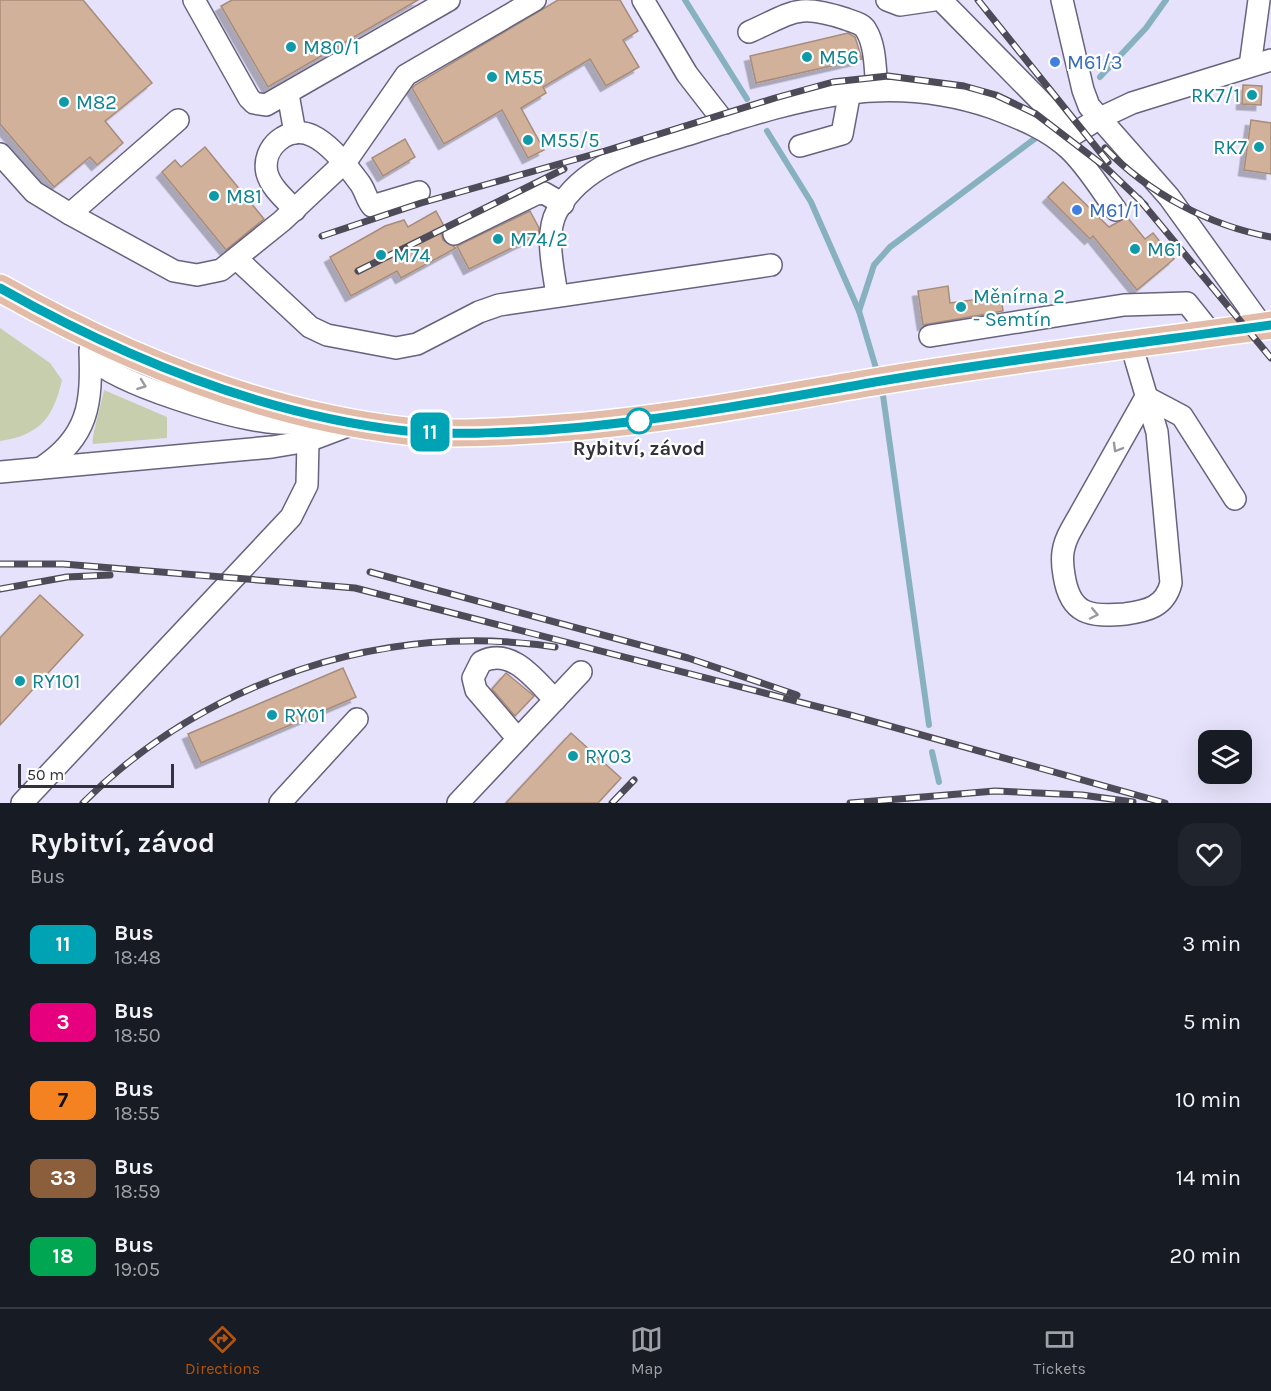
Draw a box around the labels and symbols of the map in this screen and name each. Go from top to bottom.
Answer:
place label: M80/1 [303,36,359,59]
marker: M80/1 [284,40,298,54]
place label: M56 [819,46,859,69]
marker: M56 [800,50,814,64]
place label: M61/3 [1067,51,1122,74]
marker: M61/3 [1048,55,1062,69]
place label: M55 [504,66,544,89]
marker: M55 [485,70,499,84]
place label: RK7/1 [1191,84,1240,107]
marker: RK7/1 [1245,88,1259,102]
place label: M82 [76,91,117,114]
marker: M82 [57,95,71,109]
place label: M55/5 [540,129,599,152]
marker: M55/5 [521,133,535,147]
place label: RK7 [1213,136,1248,159]
marker: RK7 [1252,140,1266,154]
place label: M81 [226,185,262,208]
marker: M81 [207,189,221,203]
place label: M61/1 [1089,199,1139,222]
marker: M61/1 [1070,203,1084,217]
place label: M74/2 [510,228,568,251]
marker: M74/2 [491,232,505,246]
place label: M61 [1147,238,1182,261]
marker: M61 [1128,242,1142,256]
place label: M74 [393,244,431,267]
marker: M74 [374,248,388,262]
place label: Měnírna 2 - Semtín [973,285,1065,331]
marker: Měnírna 2 - Semtín [954,300,968,314]
one-way arrow [136,377,147,390]
marker: Rybitví, závod [626,408,652,434]
line badge: 11 [403,412,457,452]
place label: Rybitví, závod [573,437,705,460]
one-way arrow [1113,442,1125,452]
one-way arrow [1089,606,1099,619]
place label: RY101 [32,670,80,693]
marker: RY101 [13,674,27,688]
place label: RY01 [284,704,326,727]
marker: RY01 [265,708,279,722]
place label: RY03 [585,745,632,768]
marker: RY03 [566,749,580,763]
scale bar [18,761,174,788]

